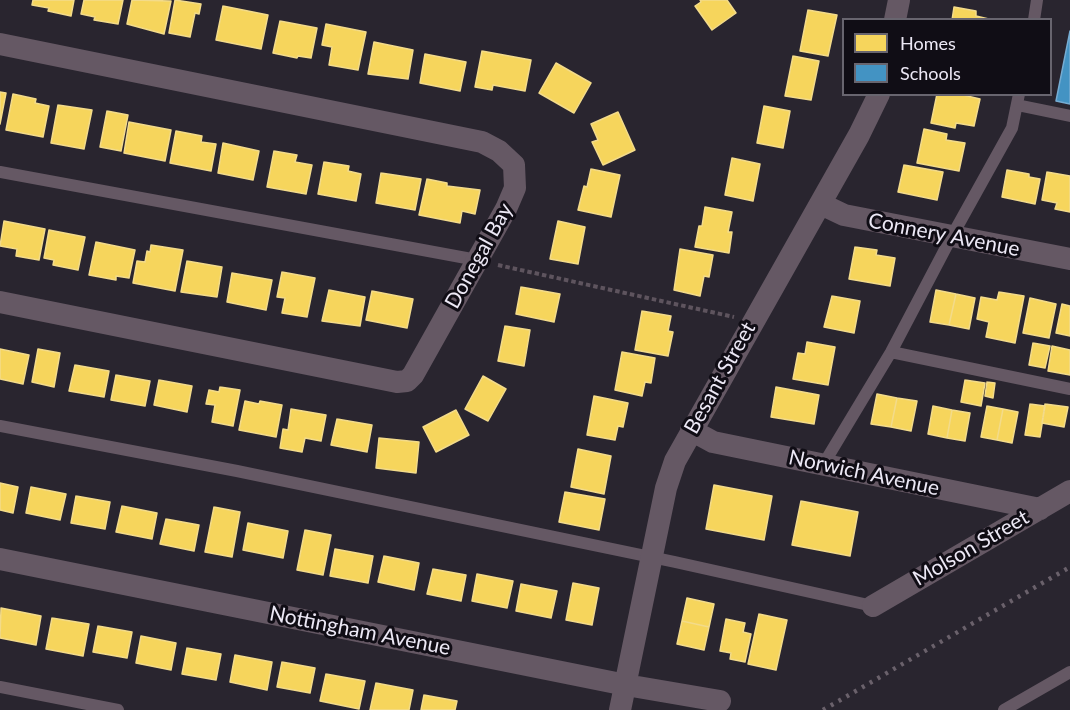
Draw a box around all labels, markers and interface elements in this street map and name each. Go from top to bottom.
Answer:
legend [842,18,1052,96]
text: Homes [900,32,956,54]
text: Schools [900,62,961,84]
street label: Donegal Bay [440,199,518,313]
street label: Connery Avenue [866,208,1022,262]
street label: Besant Street [679,318,761,438]
street label: Norwich Avenue [786,445,942,501]
street label: Molson Street [909,505,1033,591]
street label: Nottingham Avenue [267,601,453,661]

